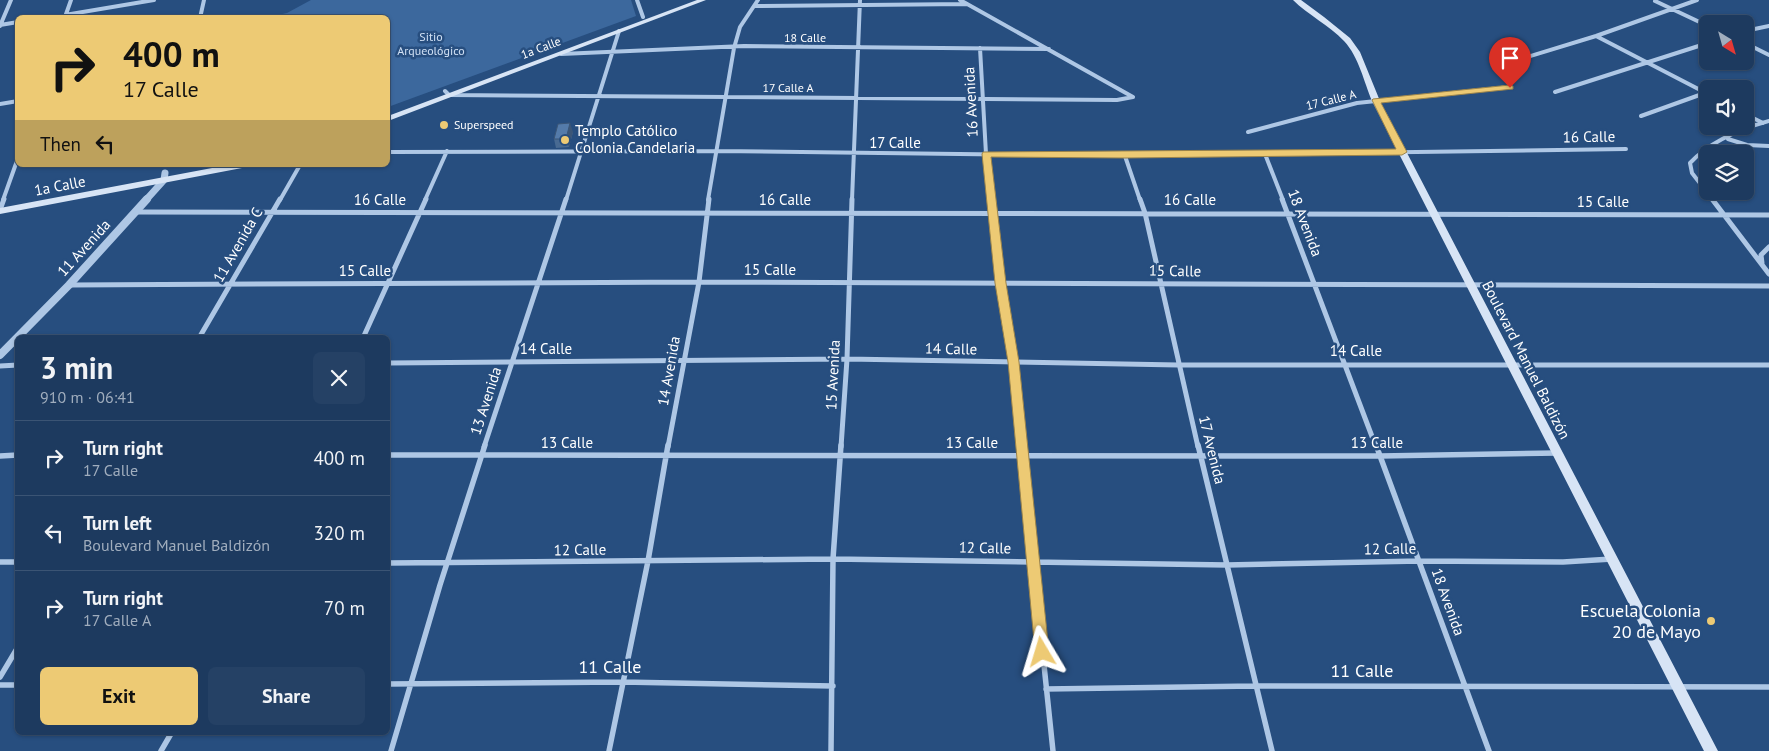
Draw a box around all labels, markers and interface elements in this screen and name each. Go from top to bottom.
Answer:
north arrow [1699,15,1754,70]
map controls [1699,15,1754,200]
park label: Sitio Arqueológico [397,29,465,58]
street label: 18 Calle [784,30,826,45]
text: 400 m [123,31,220,77]
street label: 1a Calle [519,33,563,62]
icon: right [40,35,105,100]
pin [1489,37,1531,88]
icon: arrive [1496,44,1524,72]
street label: 16 Avenida [959,66,982,138]
text: 17 Calle [123,75,199,103]
street label: 17 Calle A [762,80,814,95]
button: sound [1699,80,1754,135]
street label: 17 Calle A [1304,86,1358,113]
place label: Superspeed [454,117,514,132]
marker: Superspeed [438,119,450,131]
place label: Templo Católico Colonia Candelaria [575,121,695,157]
street label: 16 Calle [1563,127,1615,146]
icon: left [91,130,119,158]
text: Then [40,132,81,156]
street label: 17 Calle [869,133,921,152]
marker: Templo Católico Colonia Candelaria [559,134,571,146]
button: layers [1699,145,1754,200]
street label: 1a Calle [33,171,87,200]
street label: 18 Avenida [1284,186,1327,259]
street label: 16 Calle [354,190,406,209]
street label: 16 Calle [759,190,811,209]
street label: 16 Calle [1164,190,1216,209]
street label: 15 Calle [1577,192,1629,211]
street label: 11 Avenida C [209,204,267,285]
street label: 11 Avenida [53,215,114,280]
street label: 15 Calle [744,260,796,279]
street label: 15 Calle [339,261,391,280]
street label: 15 Calle [1149,261,1201,280]
street label: Boulevard Manuel Baldizón [1478,277,1575,442]
street label: 14 Avenida [653,335,684,407]
street label: 14 Calle [520,339,572,358]
street label: 15 Avenida [821,339,844,411]
street label: 14 Calle [925,339,977,358]
street label: 14 Calle [1330,341,1382,360]
text: 3 min [40,348,113,387]
button: close [313,352,365,404]
street label: 13 Avenida [466,364,505,437]
text: 910 m · 06:41 [40,387,135,407]
street label: 17 Avenida [1195,414,1230,486]
street label: 13 Calle [541,433,593,452]
street label: 13 Calle [946,433,998,452]
street label: 13 Calle [1351,433,1403,452]
text: Turn right [83,436,163,460]
icon: right [40,444,68,472]
text: 400 m [313,446,365,470]
text: 17 Calle [83,460,138,480]
text: Turn left [83,511,152,535]
icon: left [40,519,68,547]
text: 320 m [313,521,365,545]
text: Boulevard Manuel Baldizón [83,535,270,555]
street label: 12 Calle [959,538,1011,557]
street label: 12 Calle [1364,539,1416,558]
street label: 12 Calle [554,540,606,559]
street label: 18 Avenida [1427,565,1469,638]
text: Turn right [83,586,163,610]
icon: right [40,594,68,622]
text: 70 m [324,596,365,620]
place label: Escuela Colonia 20 de Mayo [1580,599,1701,643]
text: 17 Calle A [83,610,151,630]
marker: Escuela Colonia 20 de Mayo [1705,615,1717,627]
position arrow [1015,625,1067,677]
street label: 11 Calle [579,655,641,678]
street label: 11 Calle [1331,659,1393,682]
button: Exit [40,667,198,725]
button: Share [208,667,365,725]

